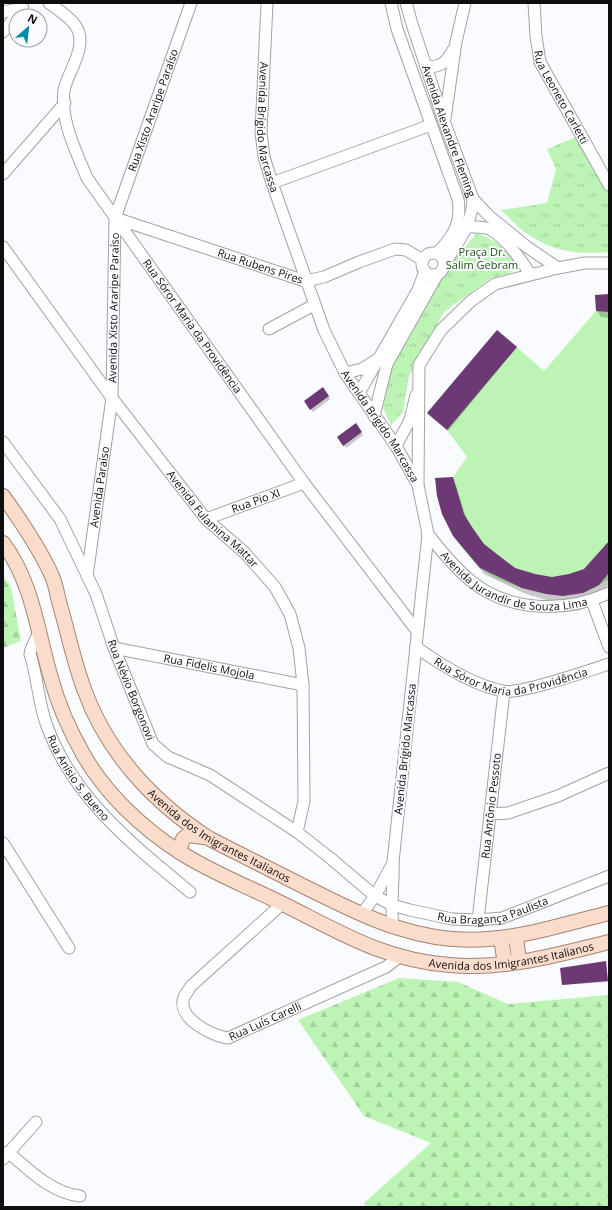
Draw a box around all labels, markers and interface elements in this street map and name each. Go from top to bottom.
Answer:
north arrow [8,8,48,48]
text: N [25,10,40,27]
street label: Rua Xisto Araripe Paraíso [124,46,181,173]
street label: Rua Leoneto Carletti [531,49,592,146]
street label: Avenida Brígido Marcassa [254,62,283,194]
street label: Avenida Alexandre Fleming [419,63,480,199]
street label: Avenida Xisto Araripe Paraíso [104,232,122,383]
park label: Praça Dr. Salim Gebram [446,244,518,272]
street label: Rua Rubens Pires [216,245,305,287]
street label: Rua Sóror Maria da Providência [140,256,246,396]
street label: Avenida Brígido Marcassa [338,367,423,485]
street label: Avenida Paraíso [86,445,112,528]
street label: Avenida Fulamina Mattar [164,467,263,571]
street label: Rua Pio XI [229,484,282,516]
street label: Avenida Jurandir de Souza Lima [438,548,589,613]
street label: Rua Névio Borgonovi [105,637,159,742]
street label: Rua Fidelis Mojola [162,650,256,682]
street label: Rua Sóror Maria da Providência [431,653,589,698]
street label: Avenida Brígido Marcassa [390,683,419,815]
street label: Rua Anísio S. Bueno [44,732,114,824]
street label: Rua Antônio Pessoto [477,752,504,859]
street label: Avenida dos Imigrantes Italianos [145,785,293,886]
street label: Rua Bragança Paulista [436,893,550,927]
street label: Avenida dos Imigrantes Italianos [428,938,595,973]
street label: Rua Luís Carelli [226,998,303,1044]

